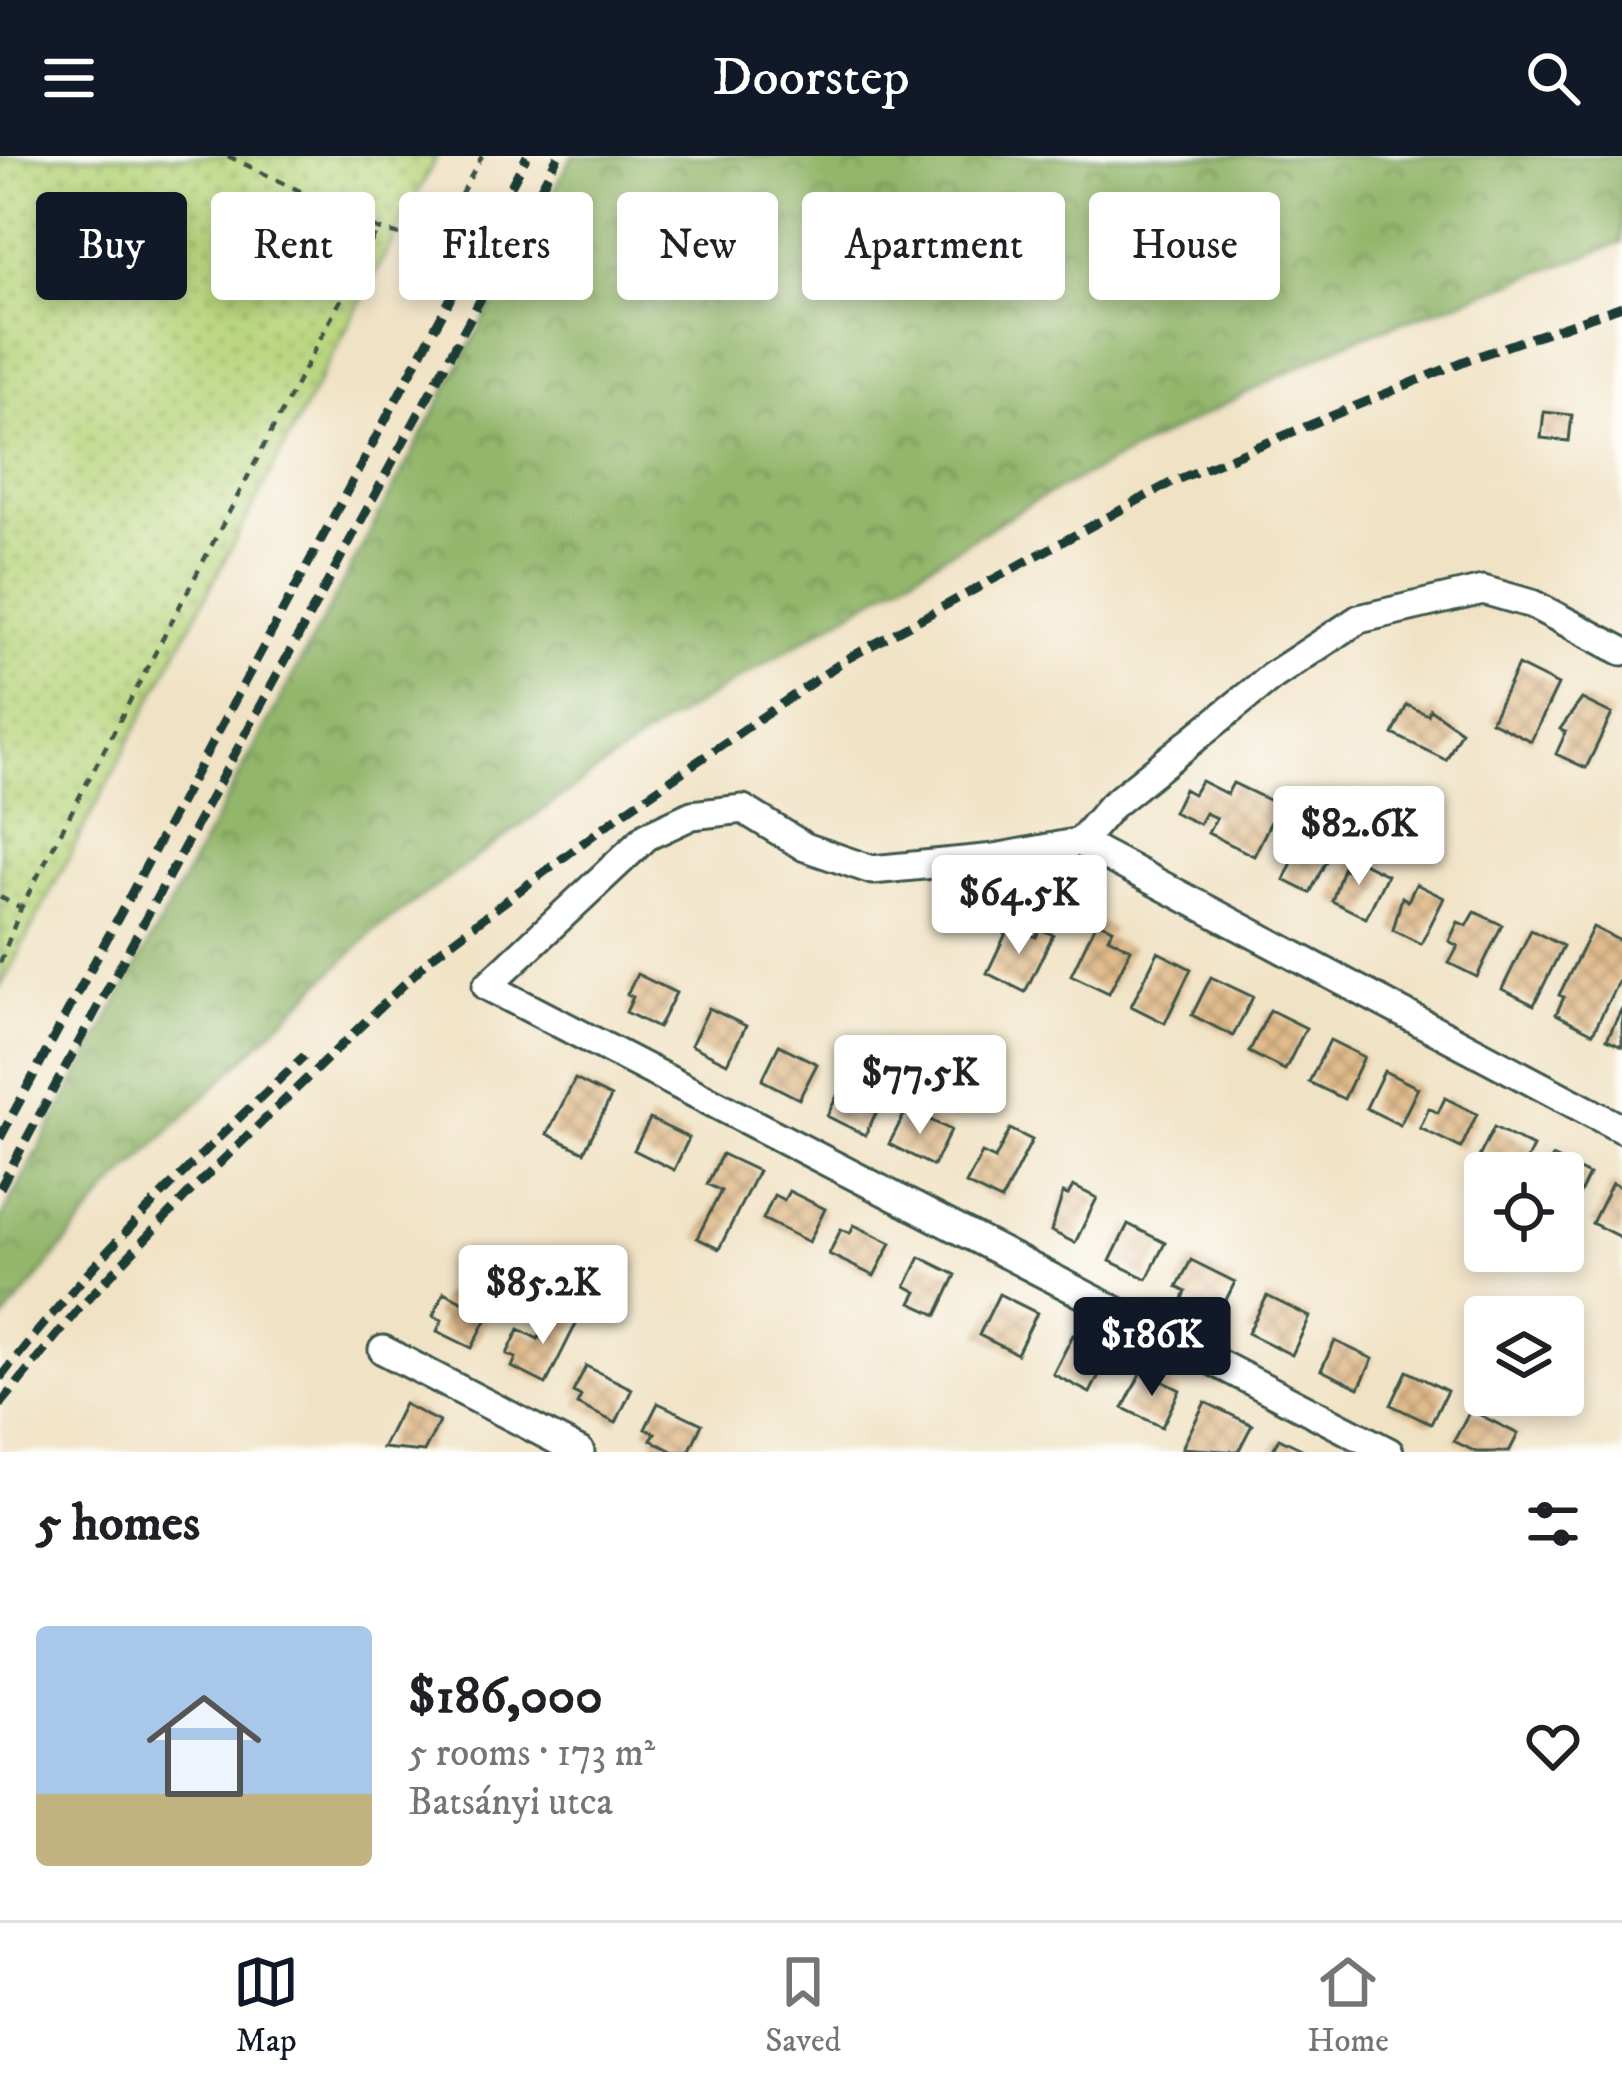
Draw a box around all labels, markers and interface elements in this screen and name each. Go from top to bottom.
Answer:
icon: menu [36,45,102,111]
text: Doorstep [712,45,910,112]
icon: search [1520,45,1586,111]
chip: Buy [36,192,187,300]
chip: Rent [211,192,375,300]
chip: Filters [399,192,593,300]
chip: New [617,192,778,300]
chip: Apartment [802,192,1065,300]
chip: House [1089,192,1280,300]
pin: $82.6K [1261,786,1457,888]
text: $82.6K [1300,800,1418,849]
pin: $64.5K [921,855,1117,957]
text: $64.5K [959,869,1079,918]
pin: $77.5K [822,1035,1018,1137]
text: $77.5K [861,1049,979,1098]
map controls [1464,1152,1584,1416]
button: locate [1464,1152,1584,1272]
pin: $85.2K [445,1245,641,1347]
text: $85.2K [486,1259,600,1308]
button: layers [1464,1296,1584,1416]
pin: $186K [1068,1297,1236,1399]
text: $186K [1101,1311,1203,1360]
icon: filters [1520,1491,1586,1557]
text: 5 homes [36,1492,200,1556]
text: $186,000 [408,1665,603,1729]
icon: home [132,1674,276,1818]
icon: heart [1520,1713,1586,1779]
text: 5 rooms · 173 m² [408,1729,655,1778]
text: Batsányi utca [408,1778,613,1827]
tab: Map [233,1949,299,2062]
tab: Saved [765,1949,841,2062]
tab: Home [1307,1949,1389,2062]

